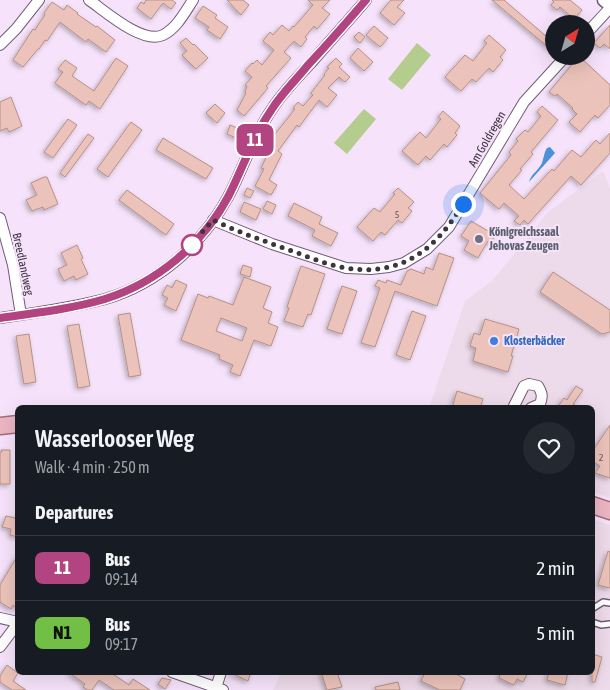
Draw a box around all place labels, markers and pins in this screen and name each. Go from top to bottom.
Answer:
place label: Königreichssaal Jehovas Zeugen [488,225,560,253]
marker: Königreichssaal Jehovas Zeugen [473,233,485,245]
unlabelled marker [181,234,203,256]
place label: Klosterbäcker [504,334,565,348]
marker: Klosterbäcker [488,335,500,347]

